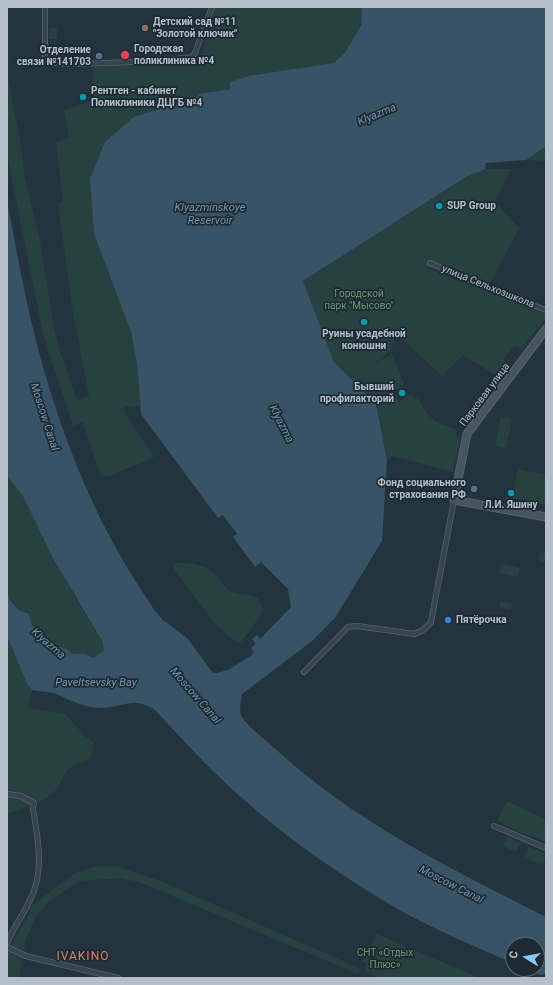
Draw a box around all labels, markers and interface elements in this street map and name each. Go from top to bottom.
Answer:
place label: Детский сад №11 "Золотой ключик" [153,16,237,40]
marker: Детский сад №11 "Золотой ключик" [140,23,150,33]
place label: Городская поликлиника №4 [134,43,214,66]
place label: Отделение связи №141703 [17,44,91,68]
marker: Городская поликлиника №4 [119,49,131,61]
marker: Отделение связи №141703 [94,51,104,61]
place label: Рентген - кабинет Поликлиники ДЦГБ №4 [91,85,202,108]
marker: Рентген - кабинет Поликлиники ДЦГБ №4 [78,92,88,102]
water label: Klyazma [356,101,398,129]
place label: SUP Group [447,200,496,212]
water label: Klyazminskoye Reservoir [175,201,245,227]
marker: SUP Group [434,201,444,211]
street label: улица Сельхозшкола [440,263,536,311]
park label: Городской парк "Мысово" [324,288,394,312]
marker: Руины усадебной конюшни [359,317,369,327]
place label: Руины усадебной конюшни [322,328,406,352]
street label: Парковая улица [457,361,513,429]
place label: Бывший профилакторий [320,381,394,404]
water label: Moscow Canal [27,382,61,452]
marker: Бывший профилакторий [397,388,407,398]
water label: Klyazma [266,403,296,445]
place label: Фонд социального страхования РФ [377,477,466,500]
marker: Фонд социального страхования РФ [469,484,479,494]
marker: Л.И. Яшину [506,488,516,498]
place label: Л.И. Яшину [485,499,537,511]
place label: Пятёрочка [456,614,507,626]
marker: Пятёрочка [443,615,453,625]
water label: Klyazma [28,626,68,662]
water label: Moscow Canal [167,665,223,727]
water label: Paveltsevsky Bay [55,676,137,690]
water label: Moscow Canal [417,863,485,907]
north arrow [505,937,545,977]
park label: СНТ «Отдых Плюс» [357,947,413,970]
district label: IVAKINO [57,950,109,964]
text: С [507,950,521,960]

